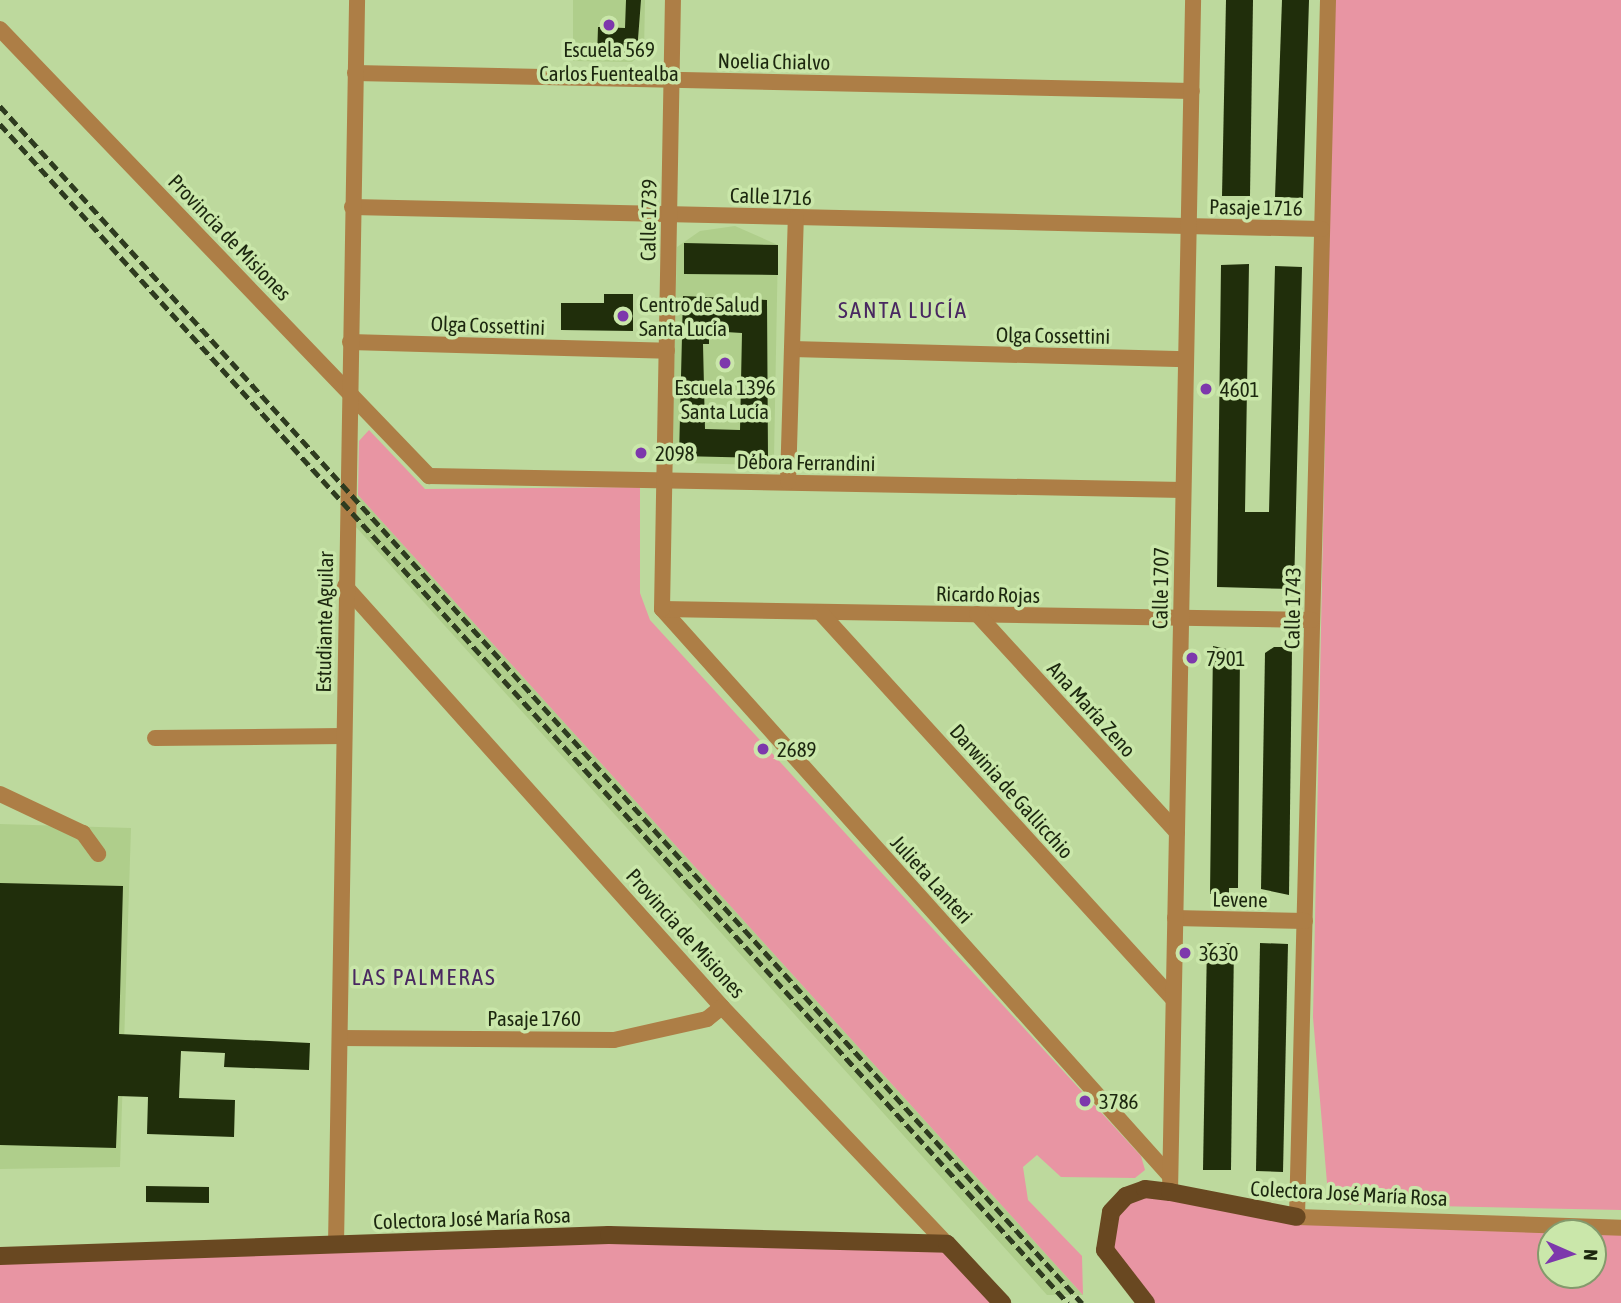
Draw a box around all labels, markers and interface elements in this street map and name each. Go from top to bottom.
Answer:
marker: Escuela 569 Carlos Fuentealba [601,17,617,33]
place label: Escuela 569 Carlos Fuentealba [539,36,679,86]
street label: Noelia Chialvo [717,47,831,75]
street label: Provincia de Misiones [163,169,297,305]
street label: Calle 1739 [635,179,661,261]
street label: Calle 1716 [730,182,812,210]
street label: Pasaje 1716 [1209,194,1303,220]
place label: Centro de Salud Santa Lucía [639,291,760,341]
district label: SANTA LUCÍA [839,296,967,324]
marker: Centro de Salud Santa Lucía [613,306,633,326]
street label: Olga Cossettini [430,310,546,340]
street label: Olga Cossettini [996,321,1110,349]
marker: Escuela 1396 Santa Lucía [717,355,733,371]
place label: Escuela 1396 Santa Lucía [674,374,776,424]
place label: 4601 [1220,376,1259,402]
marker: 4601 [1198,381,1214,397]
place label: 2098 [655,440,694,466]
marker: 2098 [633,445,649,461]
street label: Débora Ferrandini [736,448,876,476]
street label: Calle 1707 [1147,547,1173,629]
street label: Estudiante Aguilar [310,551,338,693]
street label: Calle 1743 [1279,567,1305,649]
street label: Ricardo Rojas [936,580,1040,608]
place label: 7901 [1206,645,1245,671]
marker: 7901 [1184,650,1200,666]
street label: Ana María Zeno [1043,656,1141,762]
street label: Darwinia de Gallicchio [945,719,1079,863]
place label: 2689 [777,736,816,762]
marker: 2689 [755,741,771,757]
street label: Julieta Lanteri [886,830,978,928]
street label: Provincia de Misiones [621,863,751,1003]
street label: Levene [1212,886,1268,912]
place label: 3630 [1199,940,1238,966]
marker: 3630 [1177,945,1193,961]
district label: LAS PALMERAS [353,963,495,991]
street label: Pasaje 1760 [487,1005,581,1031]
place label: 3786 [1099,1088,1138,1114]
marker: 3786 [1077,1093,1093,1109]
street label: Colectora José María Rosa [1250,1175,1448,1211]
street label: Colectora José María Rosa [373,1202,571,1234]
north arrow [1537,1219,1607,1289]
text: N [1580,1249,1602,1261]

